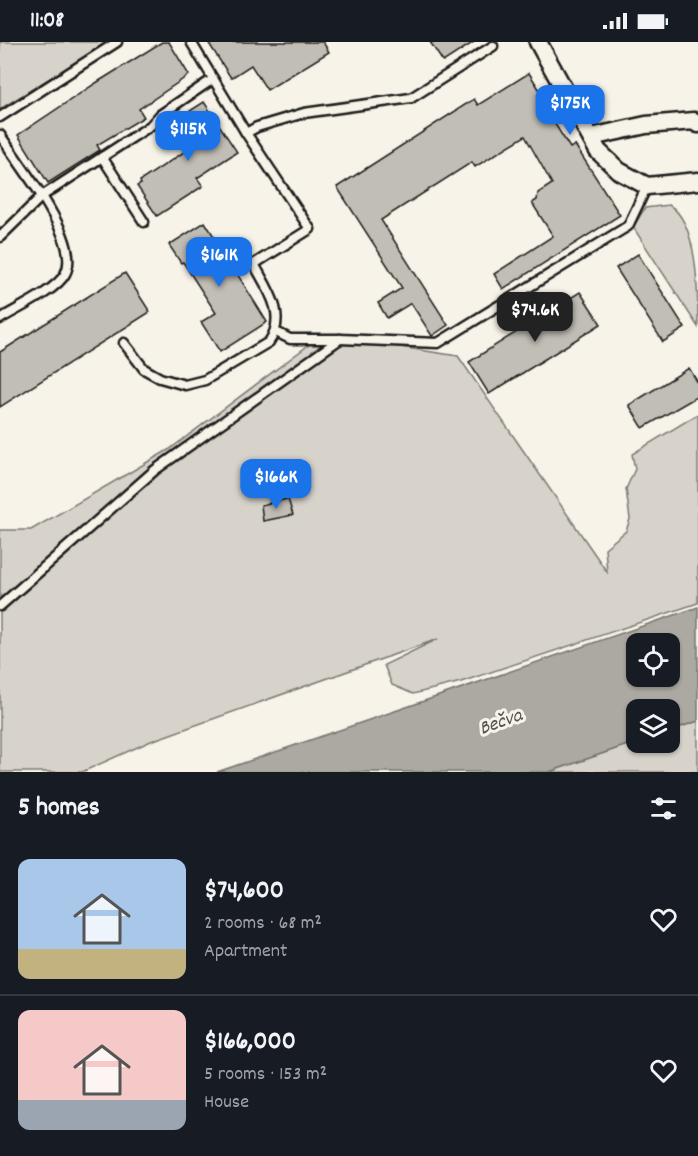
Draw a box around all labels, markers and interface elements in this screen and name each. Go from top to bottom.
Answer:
text: 11:08 [30,6,64,37]
pin: $175K [528,85,612,136]
text: $175K [550,90,590,118]
pin: $115K [146,111,230,162]
text: $115K [169,116,207,144]
pin: $161K [177,237,261,288]
text: $161K [200,242,238,270]
pin: $74.6K [486,292,584,343]
text: $74.6K [511,297,559,325]
pin: $166K [234,459,318,510]
text: $166K [254,464,298,492]
map controls [626,633,680,753]
button: locate [626,633,680,687]
button: layers [626,699,680,753]
water label: Bečva [476,702,528,744]
text: 5 homes [18,790,100,827]
icon: filters [647,792,680,825]
text: $74,600 [204,873,284,910]
icon: home [66,883,138,955]
icon: heart [647,903,680,936]
text: 2 rooms · 68 m² [204,910,322,938]
text: Apartment [204,938,287,966]
text: $166,000 [204,1024,296,1061]
icon: home [66,1034,138,1106]
icon: heart [647,1054,680,1087]
text: 5 rooms · 153 m² [204,1061,327,1089]
text: House [204,1089,249,1117]

